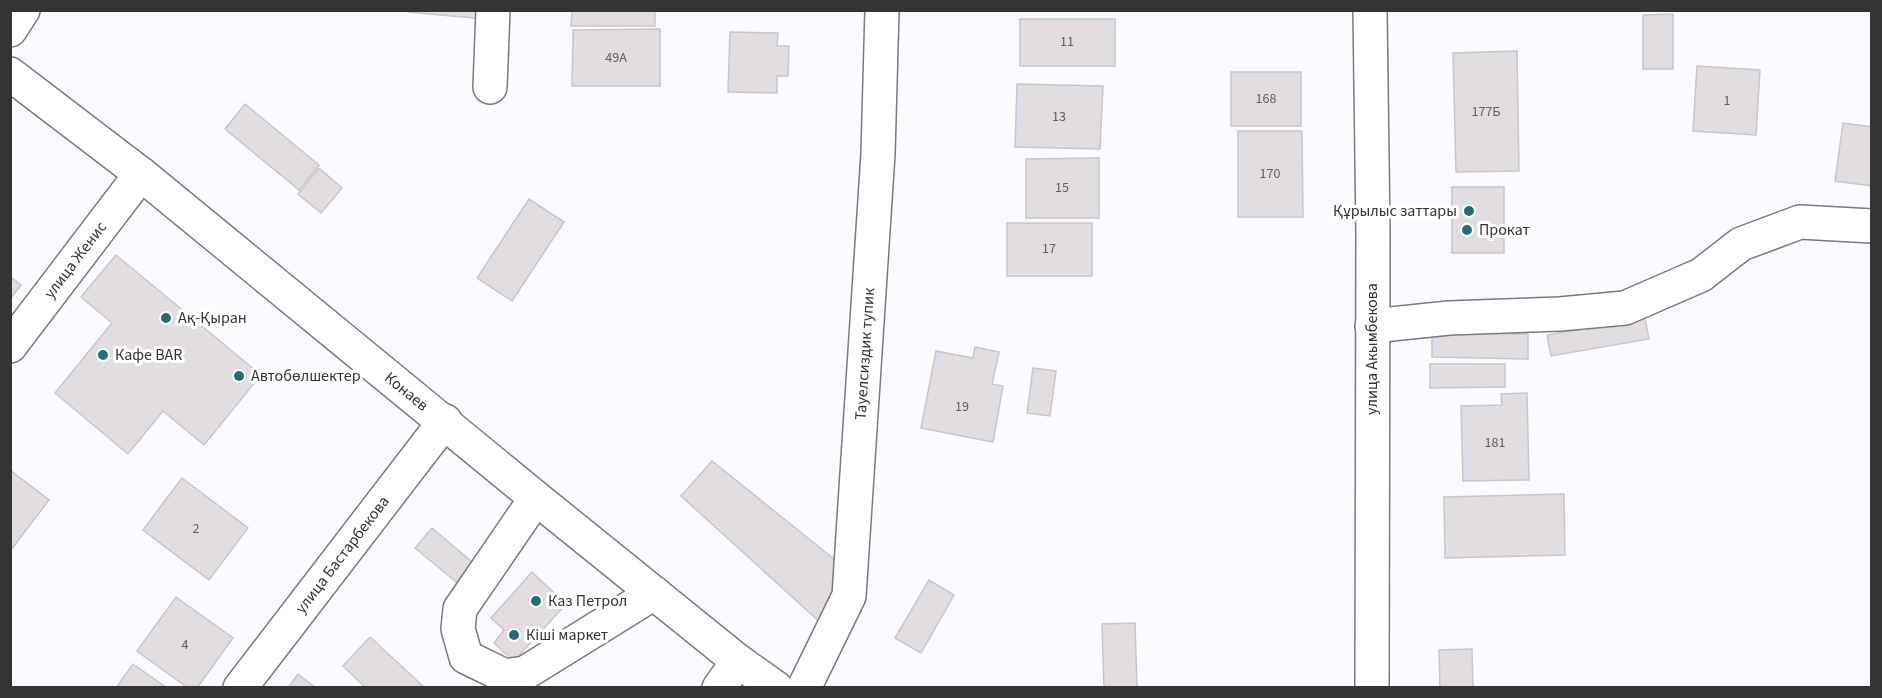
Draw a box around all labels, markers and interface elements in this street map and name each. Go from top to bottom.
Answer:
house number: 11 [1060,32,1074,52]
house number: 49А [605,48,627,68]
house number: 168 [1256,89,1276,109]
house number: 1 [1724,91,1731,111]
house number: 177Б [1472,102,1501,122]
house number: 13 [1052,107,1066,127]
house number: 170 [1260,164,1280,184]
house number: 15 [1055,178,1069,198]
place label: Құрылыс заттары [1333,200,1457,222]
marker: Құрылыс заттары [1462,204,1476,218]
street label: улица Женис [39,217,112,303]
place label: Прокат [1479,219,1530,241]
marker: Прокат [1460,223,1474,237]
house number: 17 [1042,239,1056,259]
street label: улица Акымбекова [1361,283,1383,415]
street label: Тауелсиздик тупик [850,287,880,421]
place label: Ақ-Қыран [178,307,247,329]
marker: Ақ-Қыран [159,311,173,325]
place label: Кафе BAR [115,344,182,366]
marker: Кафе BAR [96,348,110,362]
place label: Автобөлшектер [251,365,361,387]
street label: Конаев [380,367,433,416]
marker: Автобөлшектер [232,369,246,383]
house number: 19 [955,397,969,417]
house number: 181 [1485,433,1505,453]
street label: улица Бастарбекова [290,491,395,618]
house number: 2 [193,519,200,539]
place label: Каз Петрол [548,590,627,612]
marker: Каз Петрол [529,594,543,608]
place label: Кіші маркет [526,624,608,646]
marker: Кіші маркет [507,628,521,642]
house number: 4 [182,635,189,655]

